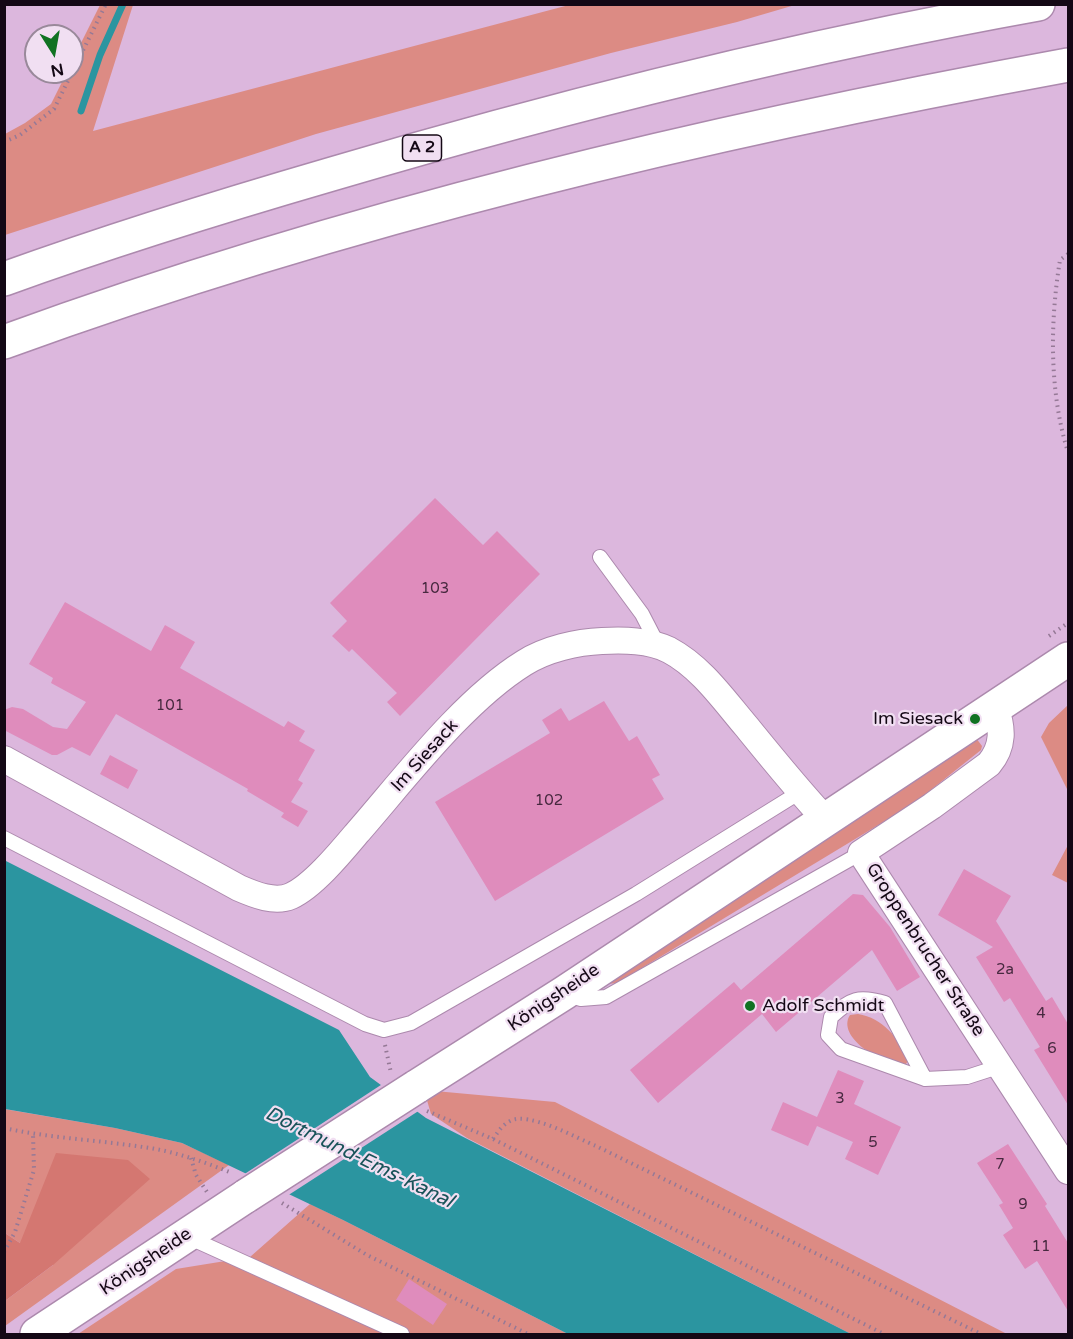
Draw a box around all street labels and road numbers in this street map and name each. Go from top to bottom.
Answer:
road number: A 2 [402,135,442,161]
street label: Im Siesack [387,715,463,797]
street label: Groppenbrucher Straße [861,859,989,1041]
street label: Königsheide [504,960,604,1036]
street label: Königsheide [96,1224,196,1300]

